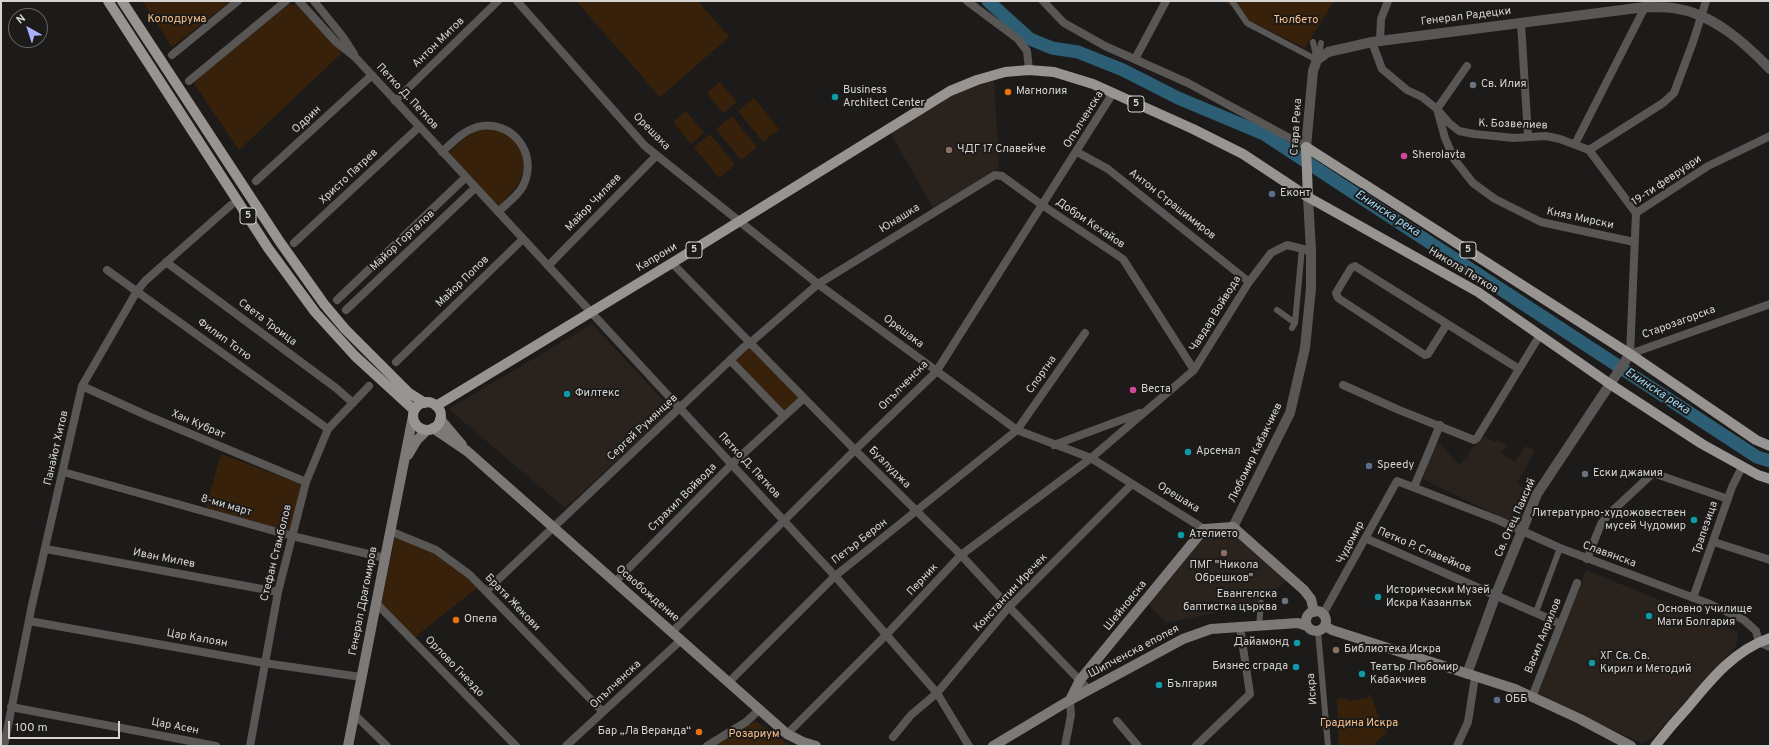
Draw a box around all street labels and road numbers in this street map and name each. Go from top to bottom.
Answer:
street label: Генерал Радецки [1420,5,1512,29]
street label: Антон Митов [410,15,468,71]
street label: Петко Д. Петков [373,61,441,133]
street label: Опълченска [1061,89,1107,151]
road number: 5 [1128,96,1144,112]
street label: Стара Река [1288,98,1306,156]
street label: Одрин [290,103,324,137]
street label: Орешака [630,111,672,153]
street label: К. Бозвелиев [1478,117,1548,133]
street label: Христо Патрев [317,146,381,208]
street label: 19-ти февруари [1630,153,1704,209]
street label: Антон Страшимиров [1126,167,1218,243]
street label: Майор Чиляев [563,171,625,235]
street label: Добри Кехайов [1053,196,1127,252]
street label: Юнашка [877,201,923,237]
street label: Княз Мирски [1545,205,1615,233]
road number: 5 [240,208,256,224]
street label: Майор Горталов [368,208,438,274]
street label: Капрони [634,241,680,275]
road number: 5 [686,242,702,258]
road number: 5 [1460,242,1476,258]
street label: Никола Петков [1426,245,1500,297]
street label: Майор Попов [434,253,492,311]
street label: Чавдар Войвода [1187,274,1245,354]
street label: Света Троица [235,297,299,349]
street label: Старозагорска [1641,304,1717,342]
street label: Орешака [880,313,926,351]
street label: Филип Тотю [195,316,253,364]
street label: Спортна [1024,353,1060,397]
street label: Опълченска [876,358,932,414]
street label: Сергей Румянцев [605,392,681,464]
street label: Любомир Кабакчиев [1226,401,1286,505]
street label: Хан Кубрат [169,408,227,442]
street label: Панайот Хитов [42,409,72,487]
street label: Петко Д. Петков [715,430,783,502]
street label: Бузлуджа [865,444,913,492]
street label: Страхил Войвода [646,461,720,535]
street label: Св. Отец Паисий [1493,476,1539,560]
street label: Орешака [1154,480,1202,516]
street label: 8-ми март [199,492,253,520]
street label: Трапезица [1691,500,1721,556]
street label: Стефан Стамболов [259,503,295,603]
street label: Петър Берон [830,516,890,568]
street label: Чудомир [1334,519,1368,567]
street label: Петко Р. Славейков [1375,525,1473,577]
street label: Славянска [1580,539,1638,571]
street label: Иван Милев [132,546,196,572]
street label: Генерал Драгомиров [347,546,381,656]
street label: Константин Иречек [971,551,1051,635]
street label: Перник [905,561,941,599]
street label: Освобождение [613,563,681,625]
street label: Братя Жекови [481,572,543,634]
street label: Шейновска [1102,578,1150,634]
street label: Васил Априлов [1523,596,1565,676]
street label: Шипченска епопея [1086,623,1182,681]
street label: Цар Калоян [166,627,228,651]
street label: Орлово Гнездо [422,634,486,700]
street label: Опълченска [588,658,644,712]
street label: Искра [1305,673,1321,705]
street label: Цар Асен [150,716,200,738]

